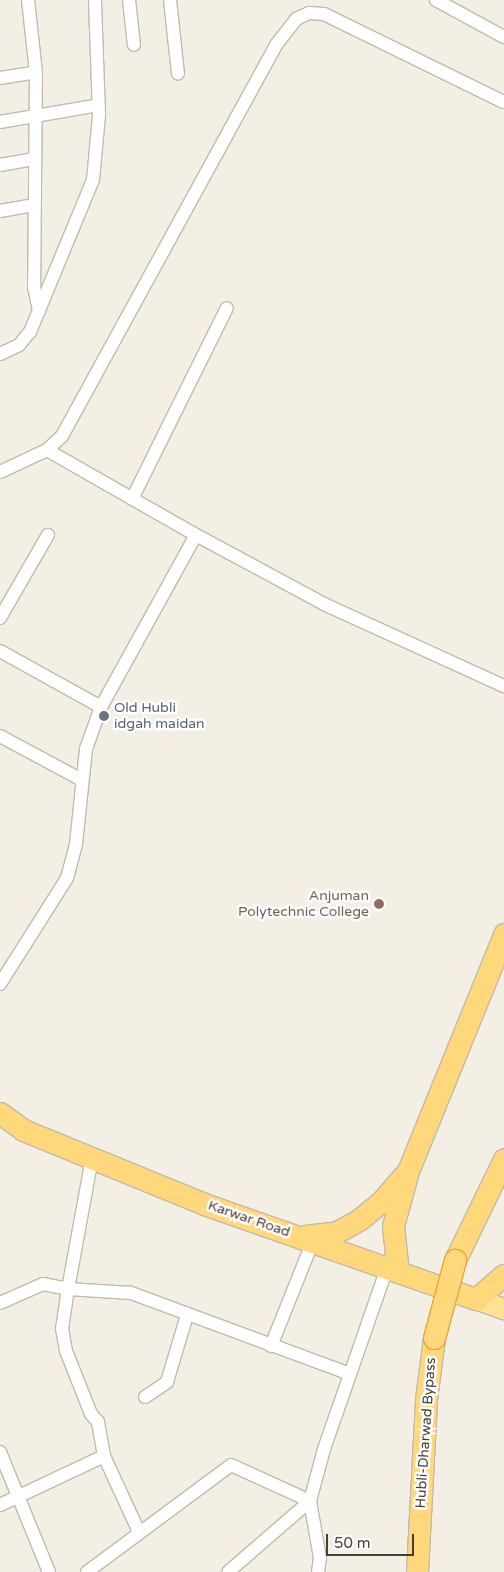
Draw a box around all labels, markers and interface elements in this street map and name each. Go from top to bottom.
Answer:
place label: Old Hubli idgah maidan [114,700,205,732]
marker: Old Hubli idgah maidan [98,710,110,722]
place label: Anjuman Polytechnic College [238,888,369,920]
marker: Anjuman Polytechnic College [373,898,385,910]
street label: Karwar Road [206,1197,292,1241]
street label: Hubli-Dharwad Bypass [412,1357,440,1509]
scale bar [329,1524,416,1556]
text: 50 m [334,1534,371,1552]

